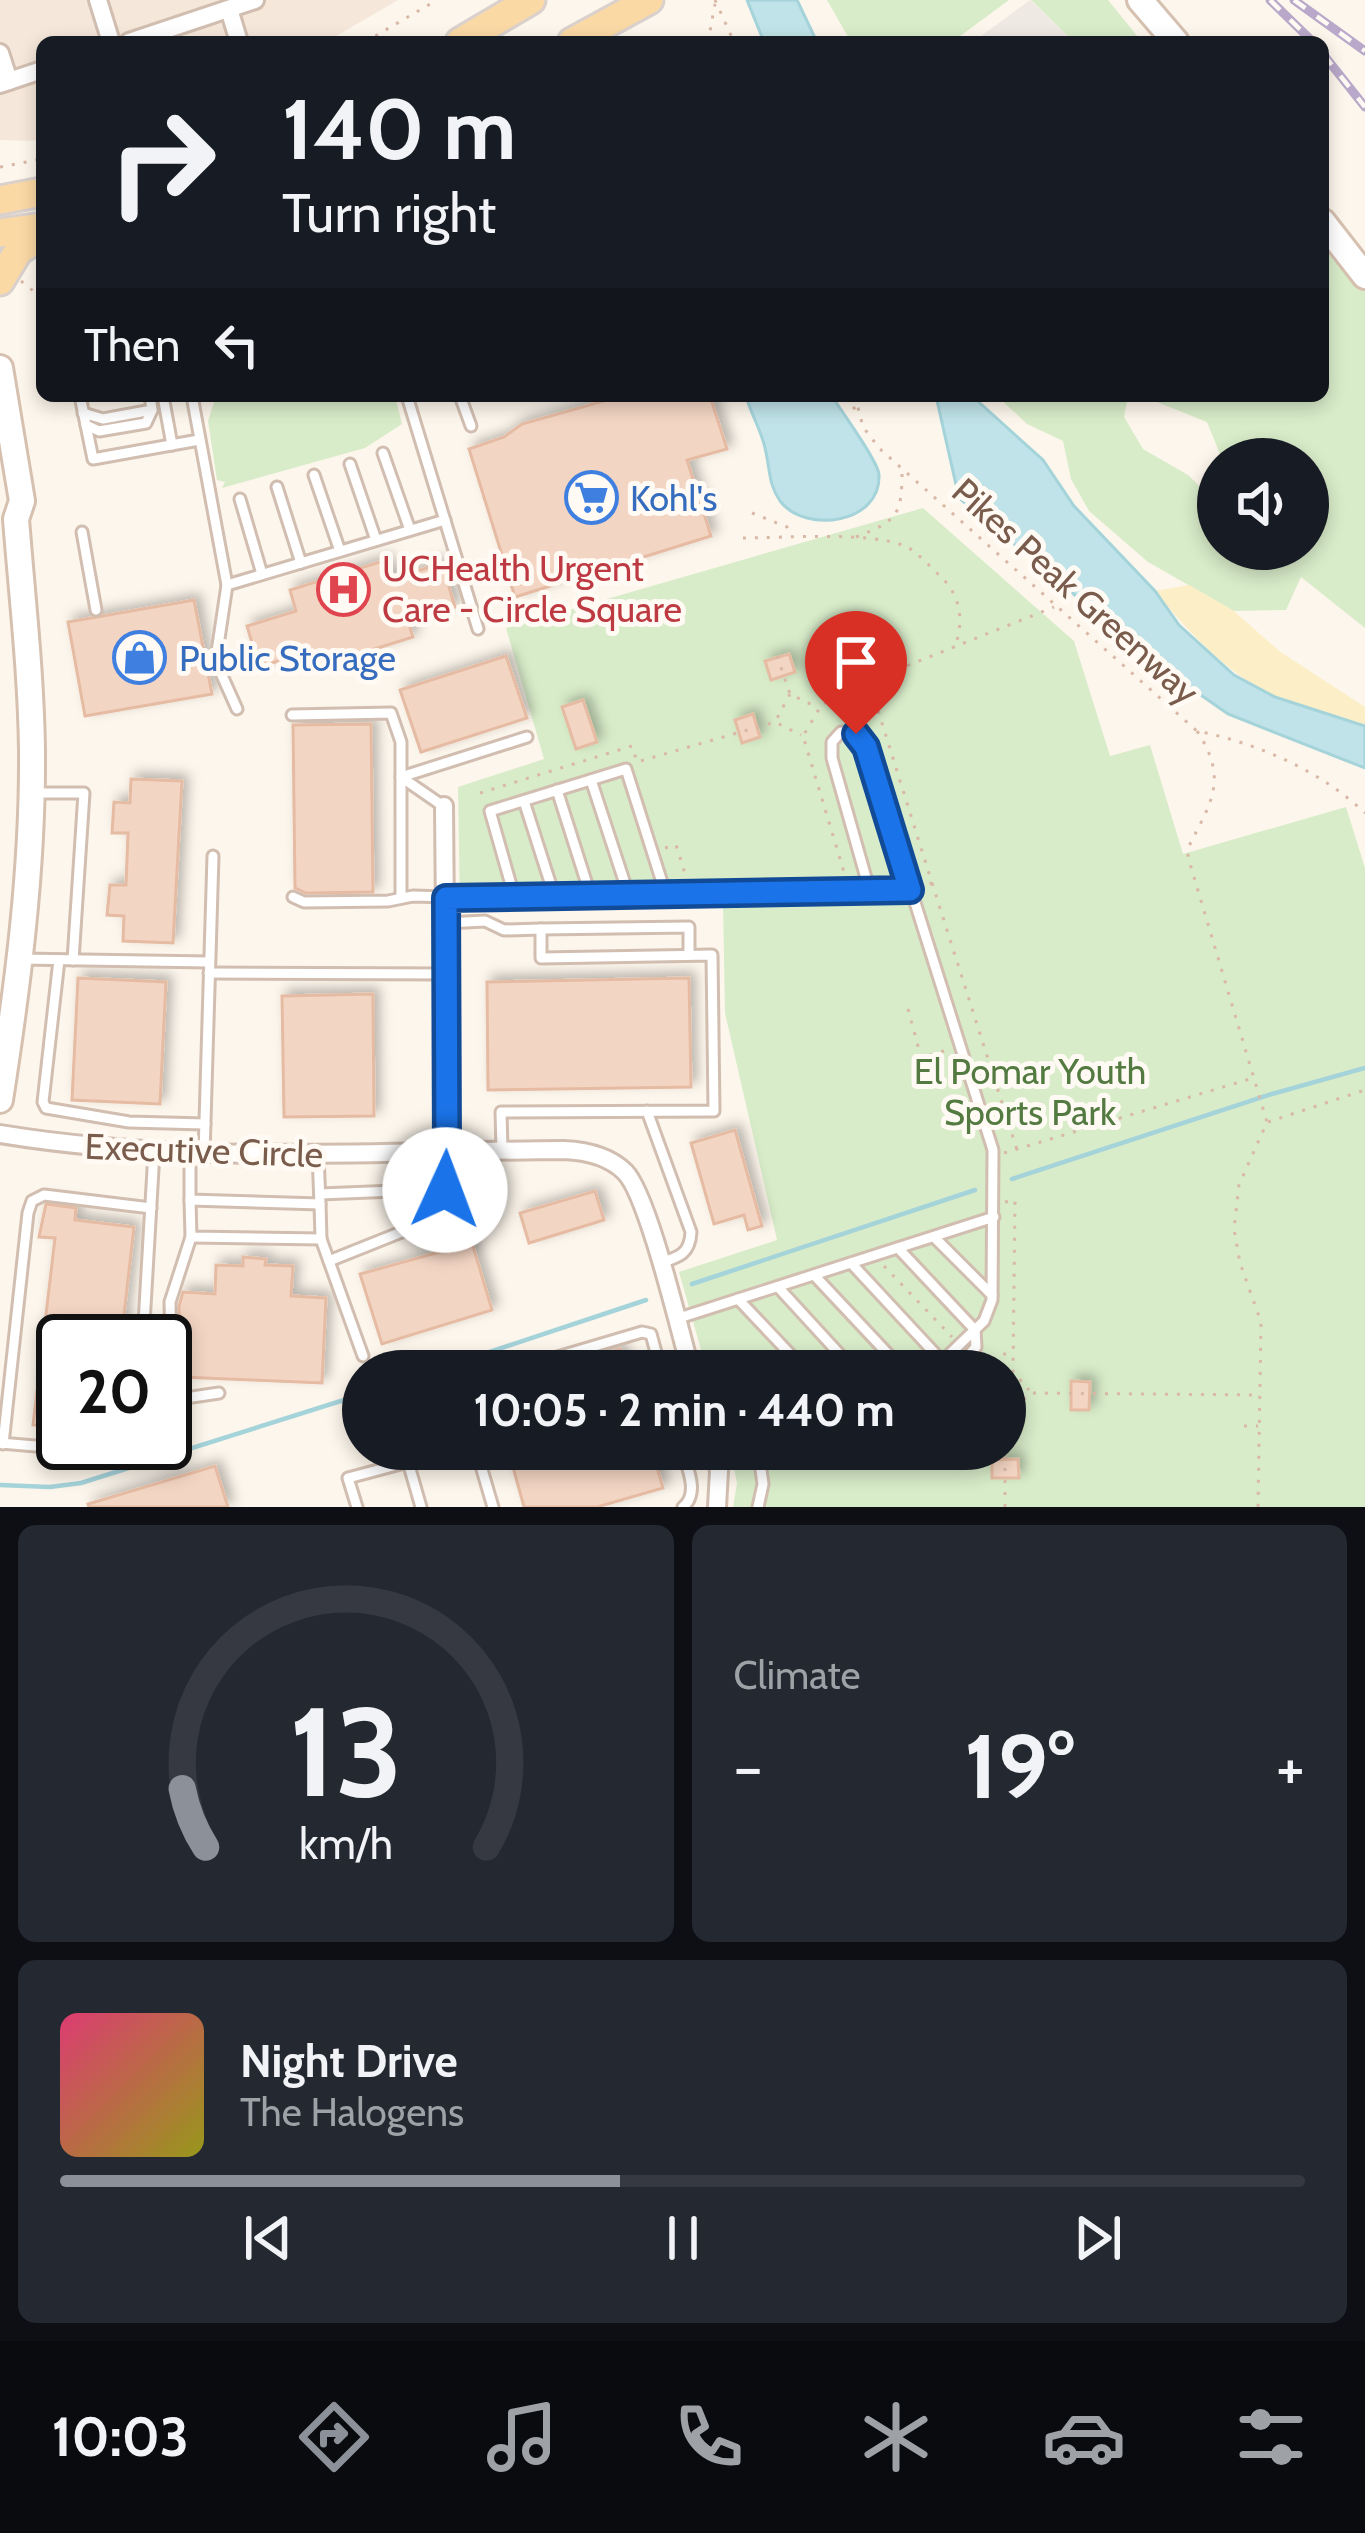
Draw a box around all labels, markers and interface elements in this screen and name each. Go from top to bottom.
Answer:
text: 140 m [282,78,516,180]
icon: right [84,84,240,240]
text: Turn right [282,180,496,246]
icon: left [204,312,270,378]
text: Then [84,318,180,372]
map controls [1197,438,1329,570]
button: sound [1197,438,1329,570]
street label: Pikes Peak Greenway [943,469,1209,713]
supermarket icon: Kohl's [563,470,619,526]
place label: Kohl's [630,476,717,520]
place label: UCHealth Urgent Care - Circle Square [382,546,682,631]
hospital icon: UCHealth Urgent Care - Circle Square [315,561,371,617]
pin [805,611,907,734]
icon: arrive [823,629,889,695]
shop icon: Public Storage [112,630,168,686]
place label: Public Storage [179,636,396,680]
park label: El Pomar Youth Sports Park [914,1049,1146,1134]
street label: Executive Circle [84,1124,324,1176]
position arrow [382,1127,508,1253]
speed limit sign: 20 [36,1314,192,1470]
text: 10:05 · 2 min · 440 m [473,1383,895,1437]
text: Climate [734,1651,860,1699]
text: 13 [289,1676,402,1827]
text: 19° [964,1711,1074,1821]
text: − [734,1726,763,1807]
text: + [1276,1726,1305,1807]
text: km/h [299,1817,393,1869]
text: Night Drive [240,2034,458,2088]
text: The Halogens [240,2088,464,2136]
icon: previous [235,2205,301,2271]
icon: pause [650,2205,716,2271]
icon: next [1065,2205,1131,2271]
icon: directions [292,2395,376,2479]
icon: music [480,2395,564,2479]
icon: phone [667,2395,751,2479]
icon: climate [854,2395,938,2479]
icon: car [1042,2395,1126,2479]
icon: filters [1229,2395,1313,2479]
text: 10:03 [52,2404,189,2470]

